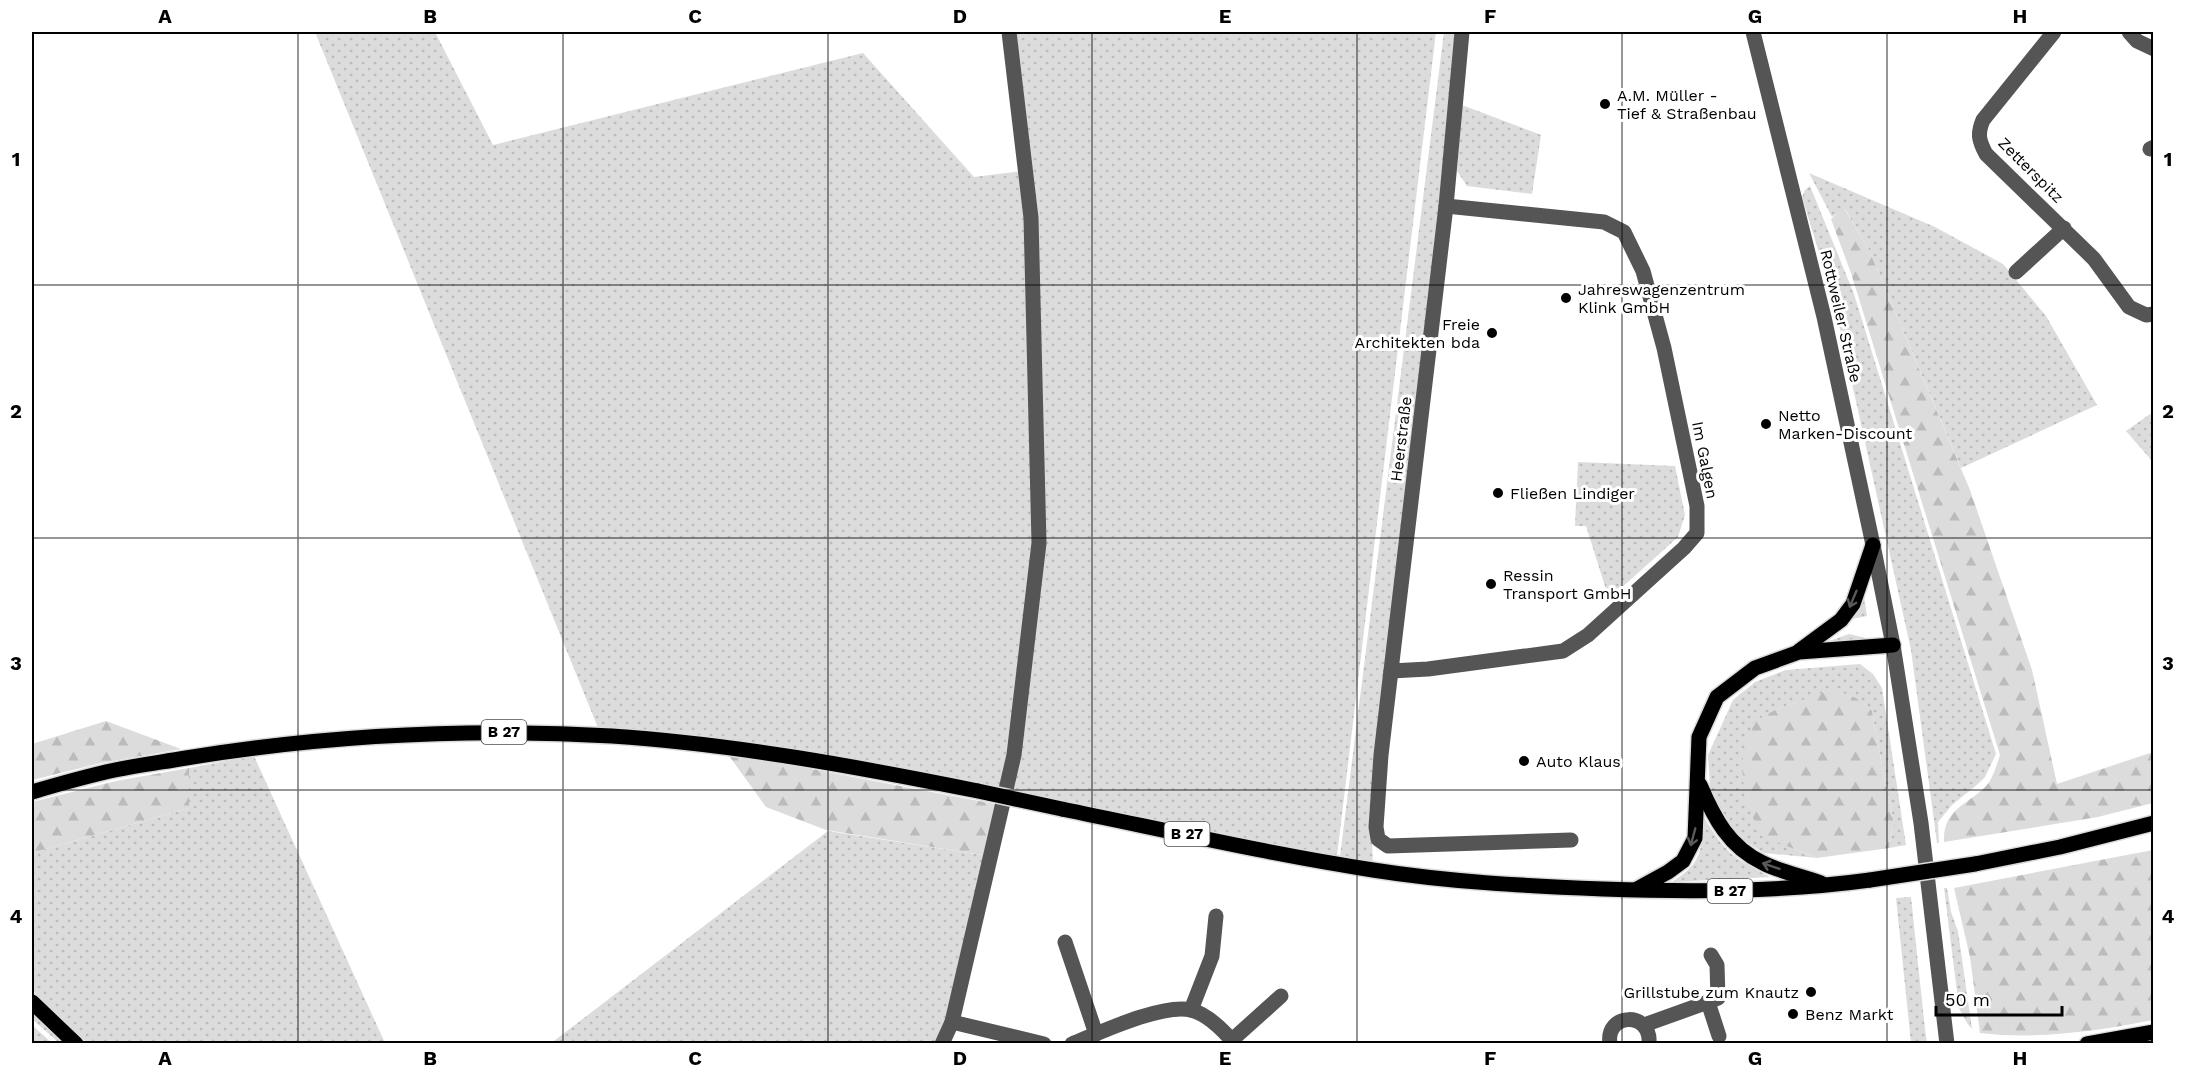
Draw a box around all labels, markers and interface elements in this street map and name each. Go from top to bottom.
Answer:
text: A [158,4,172,28]
text: B [423,4,437,28]
text: C [688,4,702,28]
text: D [953,4,967,28]
text: E [1219,4,1231,28]
text: F [1484,4,1496,28]
text: G [1748,4,1762,28]
text: H [2013,4,2027,28]
place label: A.M. Müller - Tief & Straßenbau [1617,86,1757,123]
marker: A.M. Müller - Tief & Straßenbau [1598,97,1612,111]
street label: Zetterspitz [1994,133,2068,207]
text: 1 [12,147,20,171]
text: 1 [2164,147,2172,171]
street label: Rottweiler Straße [1816,248,1866,384]
place label: Jahreswagenzentrum Klink GmbH [1578,280,1745,317]
marker: Jahreswagenzentrum Klink GmbH [1559,291,1573,305]
place label: Freie Architekten bda [1355,315,1480,352]
marker: Freie Architekten bda [1485,326,1499,340]
street label: Heerstraße [1386,395,1416,483]
text: 2 [10,399,22,423]
text: 2 [2162,399,2174,423]
place label: Netto Marken-Discount [1778,406,1913,443]
marker: Netto Marken-Discount [1759,417,1773,431]
street label: Im Galgen [1688,420,1722,500]
place label: Fließen Lindiger [1510,484,1635,503]
marker: Fließen Lindiger [1491,486,1505,500]
place label: Ressin Transport GmbH [1503,566,1632,603]
marker: Ressin Transport GmbH [1484,577,1498,591]
one-way arrow [1847,590,1858,608]
text: 3 [10,651,22,675]
text: 3 [2162,651,2174,675]
road number: B 27 [482,720,526,744]
place label: Auto Klaus [1536,752,1621,771]
marker: Auto Klaus [1517,754,1531,768]
road number: B 27 [1164,822,1210,846]
one-way arrow [1687,827,1698,846]
one-way arrow [1762,859,1781,870]
road number: B 27 [1708,879,1752,903]
text: 4 [10,904,23,928]
text: 4 [2162,904,2175,928]
scale bar [1936,979,2062,1017]
place label: Grillstube zum Knautz [1623,983,1799,1002]
marker: Grillstube zum Knautz [1804,985,1818,999]
text: 50 m [1945,989,1990,1010]
place label: Benz Markt [1805,1005,1894,1024]
marker: Benz Markt [1786,1007,1800,1021]
text: A [158,1046,172,1070]
text: B [423,1046,437,1070]
text: C [688,1046,702,1070]
text: D [953,1046,967,1070]
text: E [1219,1046,1231,1070]
text: F [1484,1046,1496,1070]
text: G [1748,1046,1762,1070]
text: H [2013,1046,2027,1070]

